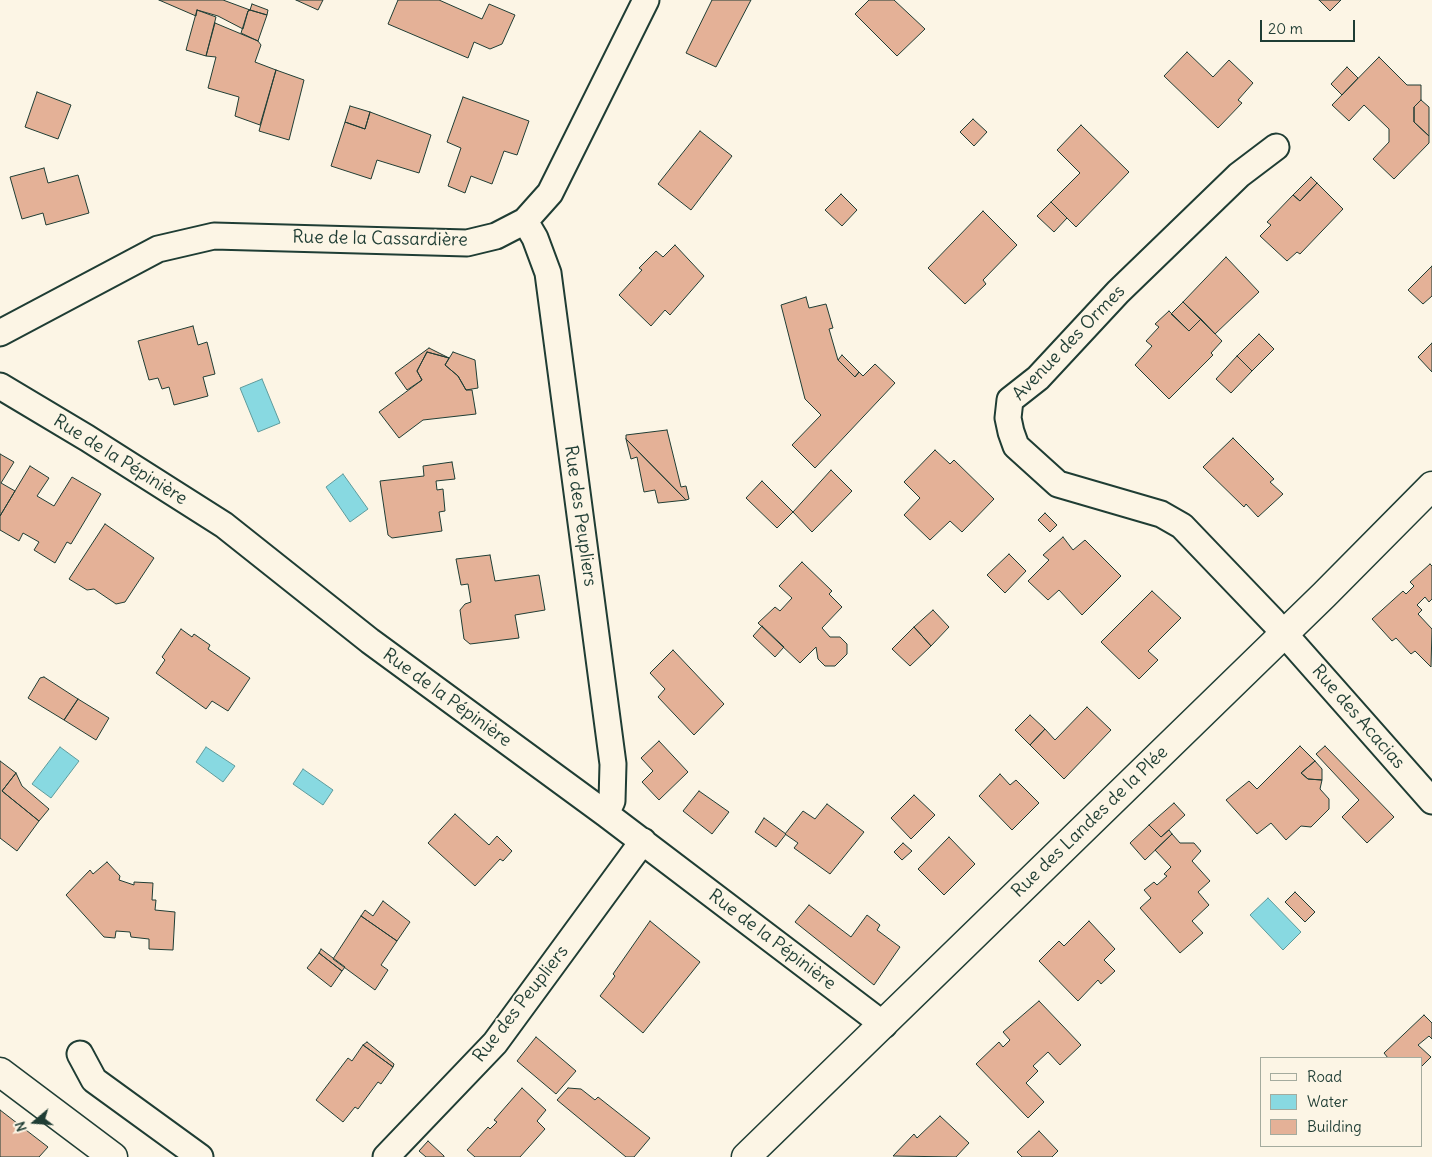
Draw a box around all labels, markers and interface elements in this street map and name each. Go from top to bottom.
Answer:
scale bar [1262,10,1357,42]
text: 20 m [1268,19,1303,38]
street label: Rue de la Cassardière [292,227,468,251]
street label: Avenue des Ormes [1008,281,1130,405]
street label: Rue de la Pépinière [49,410,191,510]
street label: Rue des Peupliers [559,444,601,588]
street label: Rue de la Pépinière [379,644,515,752]
street label: Rue des Acacias [1307,661,1409,773]
street label: Rue des Landes de la Plée [1007,742,1173,902]
street label: Rue de la Pépinière [704,885,840,995]
street label: Rue des Peupliers [469,941,573,1067]
legend [1260,1057,1422,1147]
text: Road [1307,1067,1342,1086]
text: Water [1307,1092,1348,1111]
north arrow [10,1097,60,1147]
text: Building [1307,1117,1362,1136]
text: N [11,1119,31,1134]

